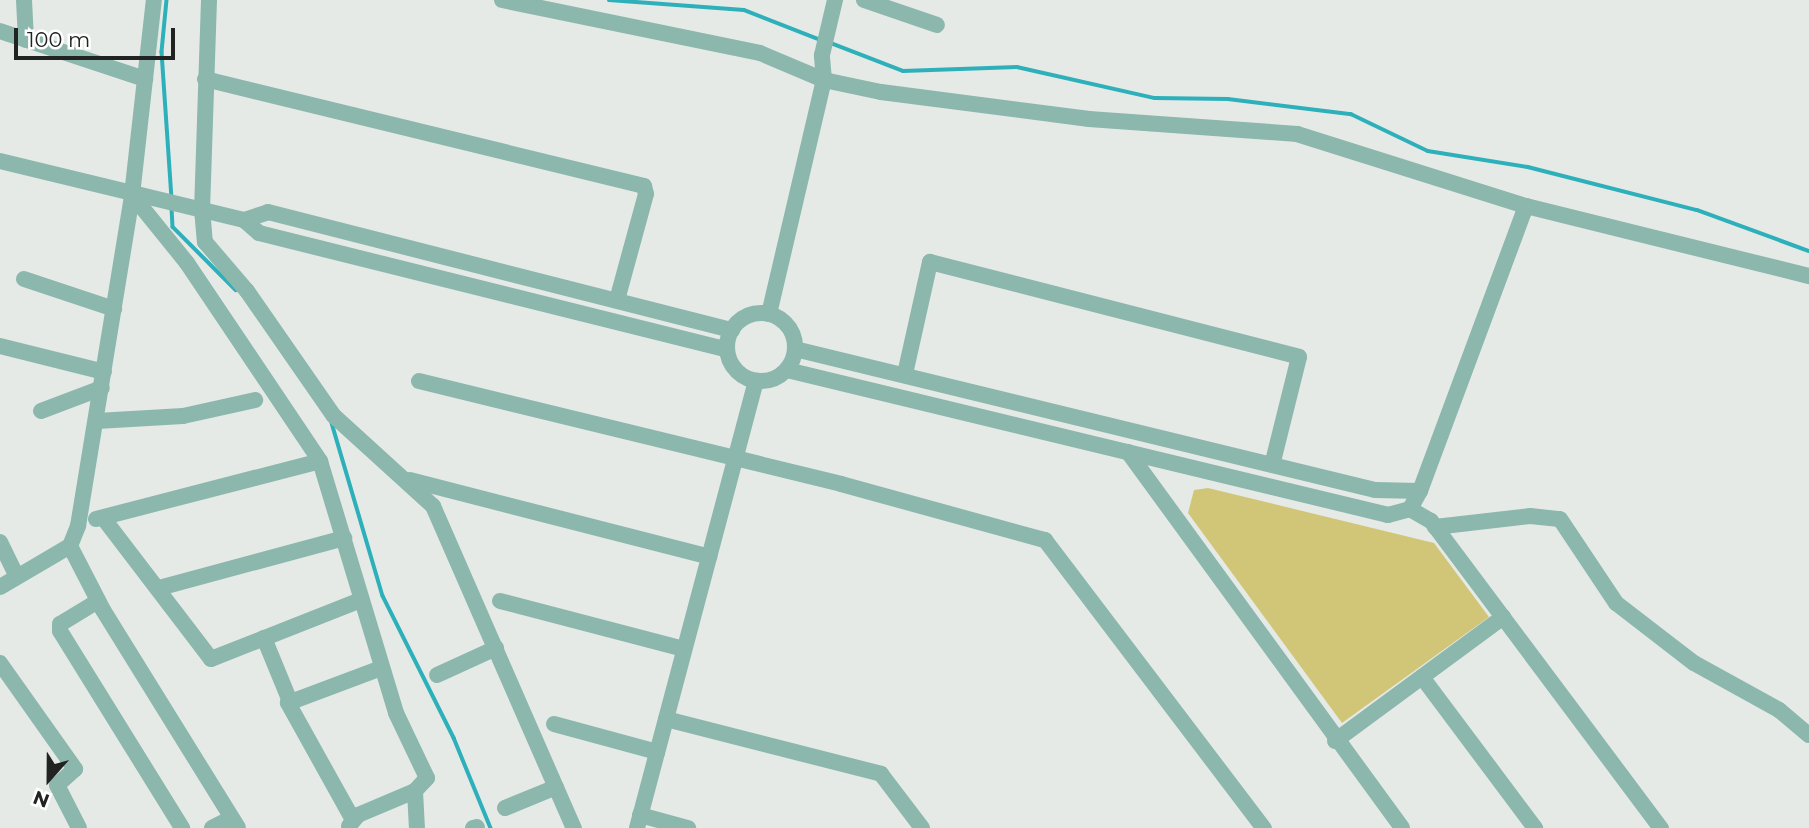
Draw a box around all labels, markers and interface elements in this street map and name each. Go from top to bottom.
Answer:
scale bar [18,14,178,58]
text: 100 m [27,27,90,52]
north arrow [14,744,84,814]
text: N [30,786,53,813]

